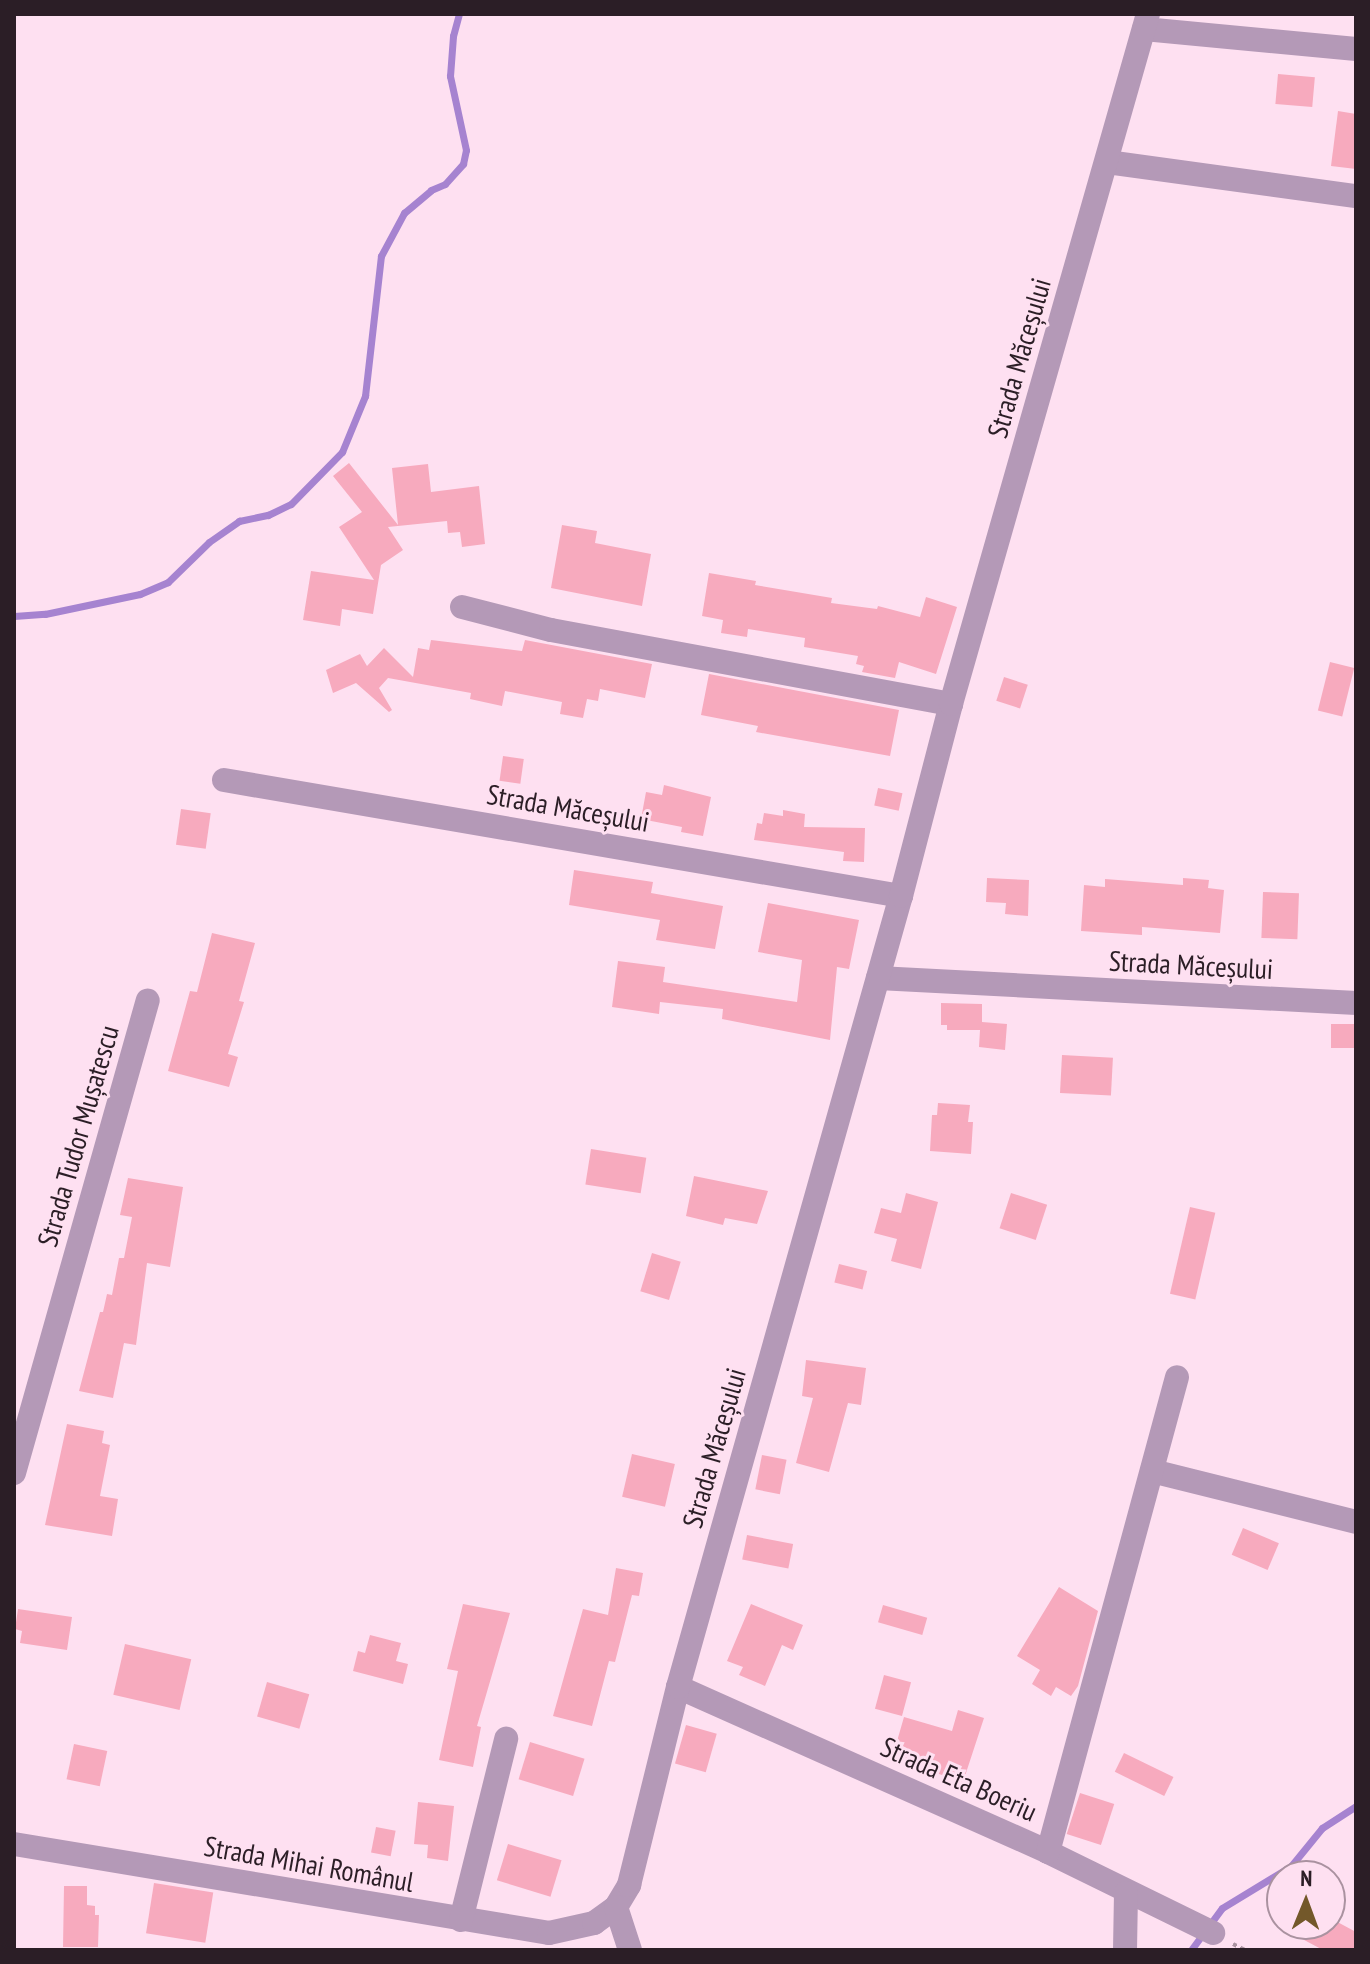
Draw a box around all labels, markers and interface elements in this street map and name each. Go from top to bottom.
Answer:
street label: Strada Măceșului [980,274,1058,442]
street label: Strada Măceșului [484,777,652,839]
street label: Strada Măceșului [1108,944,1274,986]
street label: Strada Tudor Mușatescu [30,1021,126,1251]
street label: Strada Măceșului [675,1364,753,1532]
street label: Strada Eta Boeriu [876,1730,1042,1828]
street label: Strada Mihai Românul [202,1829,416,1899]
north arrow [1266,1860,1346,1940]
text: N [1300,1864,1313,1892]

